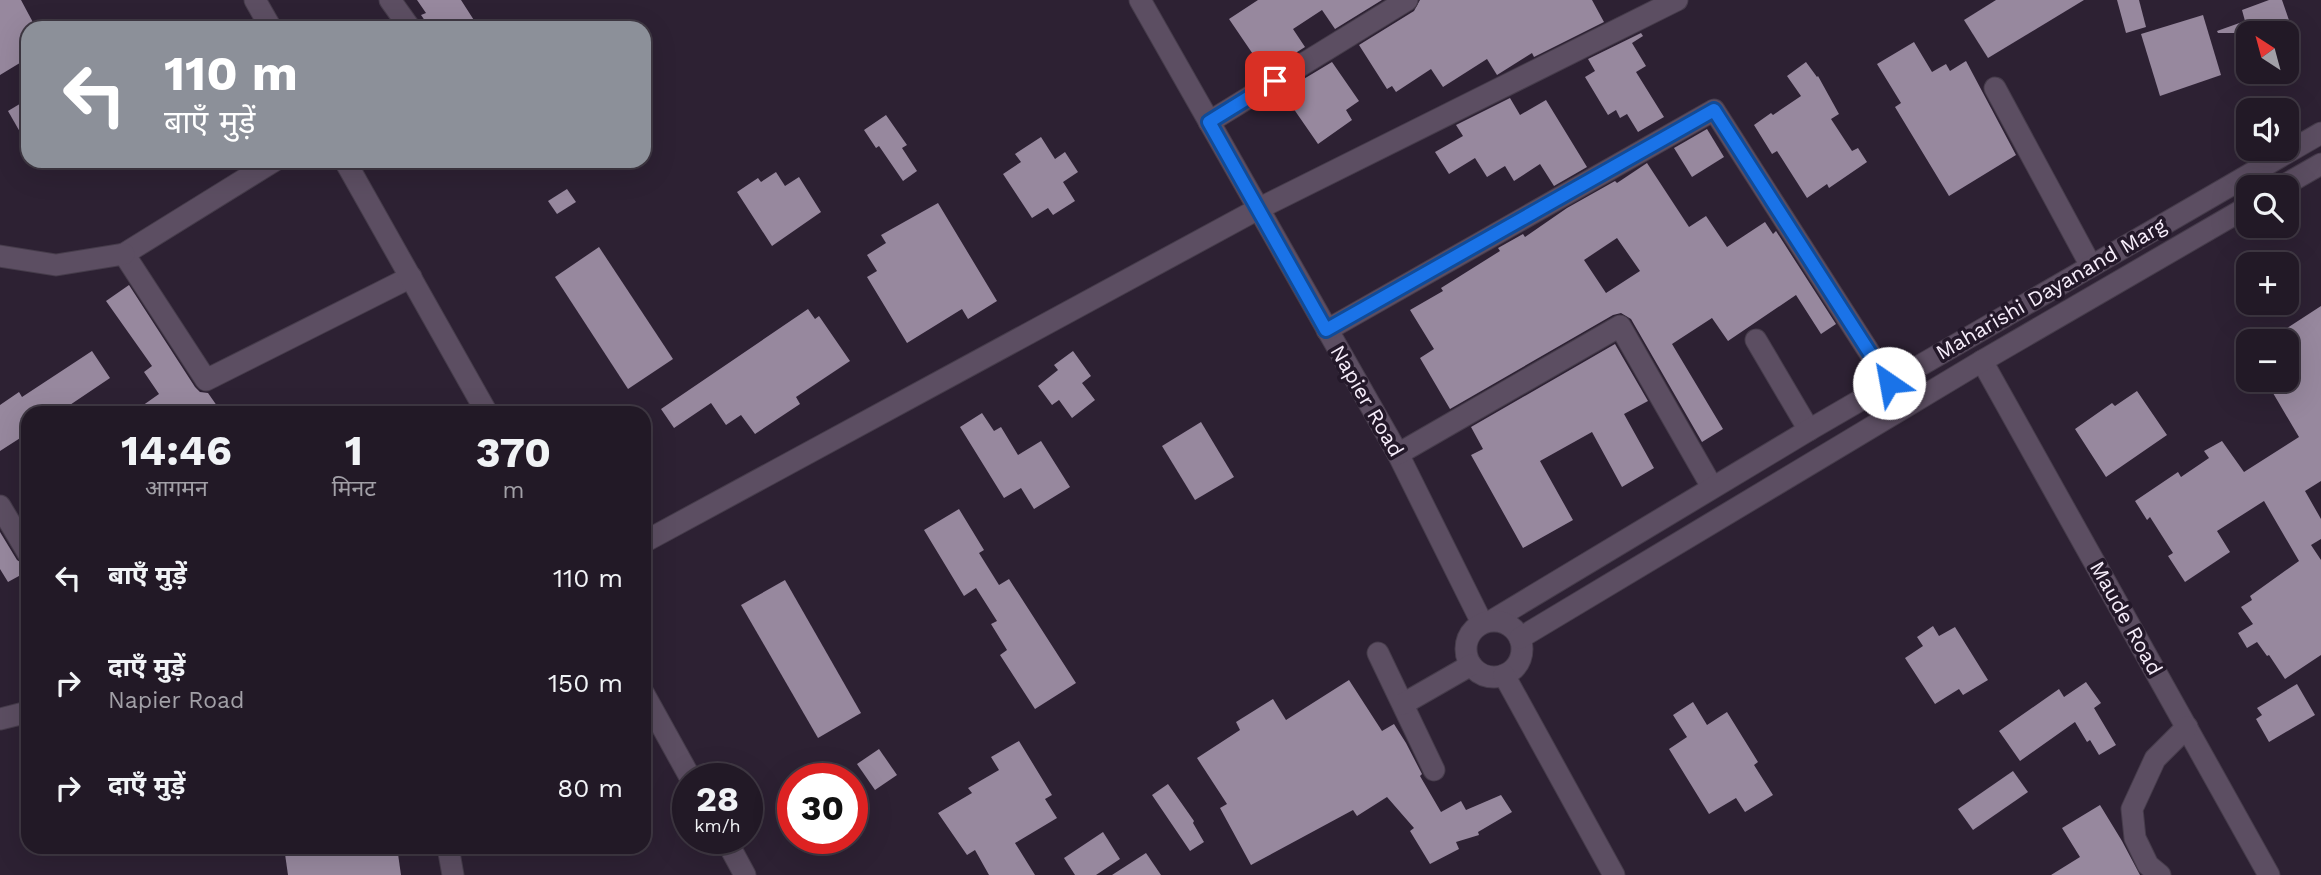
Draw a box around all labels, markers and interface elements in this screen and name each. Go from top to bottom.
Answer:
north arrow [2236,21,2300,84]
map controls [2236,21,2299,392]
text: 110 m [164,44,298,102]
icon: left [49,49,140,140]
pin [1245,51,1305,111]
icon: arrive [1256,62,1294,100]
button: sound [2236,98,2299,161]
text: बाएँ मुड़ें [164,103,255,141]
button: search [2236,175,2299,238]
street label: Maharishi Dayanand Marg [1931,212,2171,365]
button: + [2236,252,2299,315]
button: − [2236,329,2299,392]
street label: Napier Road [1325,341,1409,461]
position arrow [1852,346,1926,420]
text: 14:46 [121,426,232,475]
text: 1 [345,426,363,475]
text: 370 [476,428,551,477]
text: आगमन [145,475,208,502]
text: मिनट [332,475,376,502]
text: m [502,477,524,504]
street label: Maude Road [2085,556,2168,679]
icon: left [49,559,87,597]
text: बाएँ मुड़ें [108,560,187,590]
text: 110 m [553,563,623,593]
text: दाएँ मुड़ें [108,652,185,682]
icon: right [49,664,87,702]
text: 150 m [548,668,623,698]
text: Napier Road [108,687,244,714]
speed limit sign: 30 [777,763,868,854]
icon: right [49,769,87,807]
text: दाएँ मुड़ें [108,770,185,800]
text: 80 m [557,773,623,803]
text: 28 [696,778,739,820]
text: km/h [694,815,741,836]

